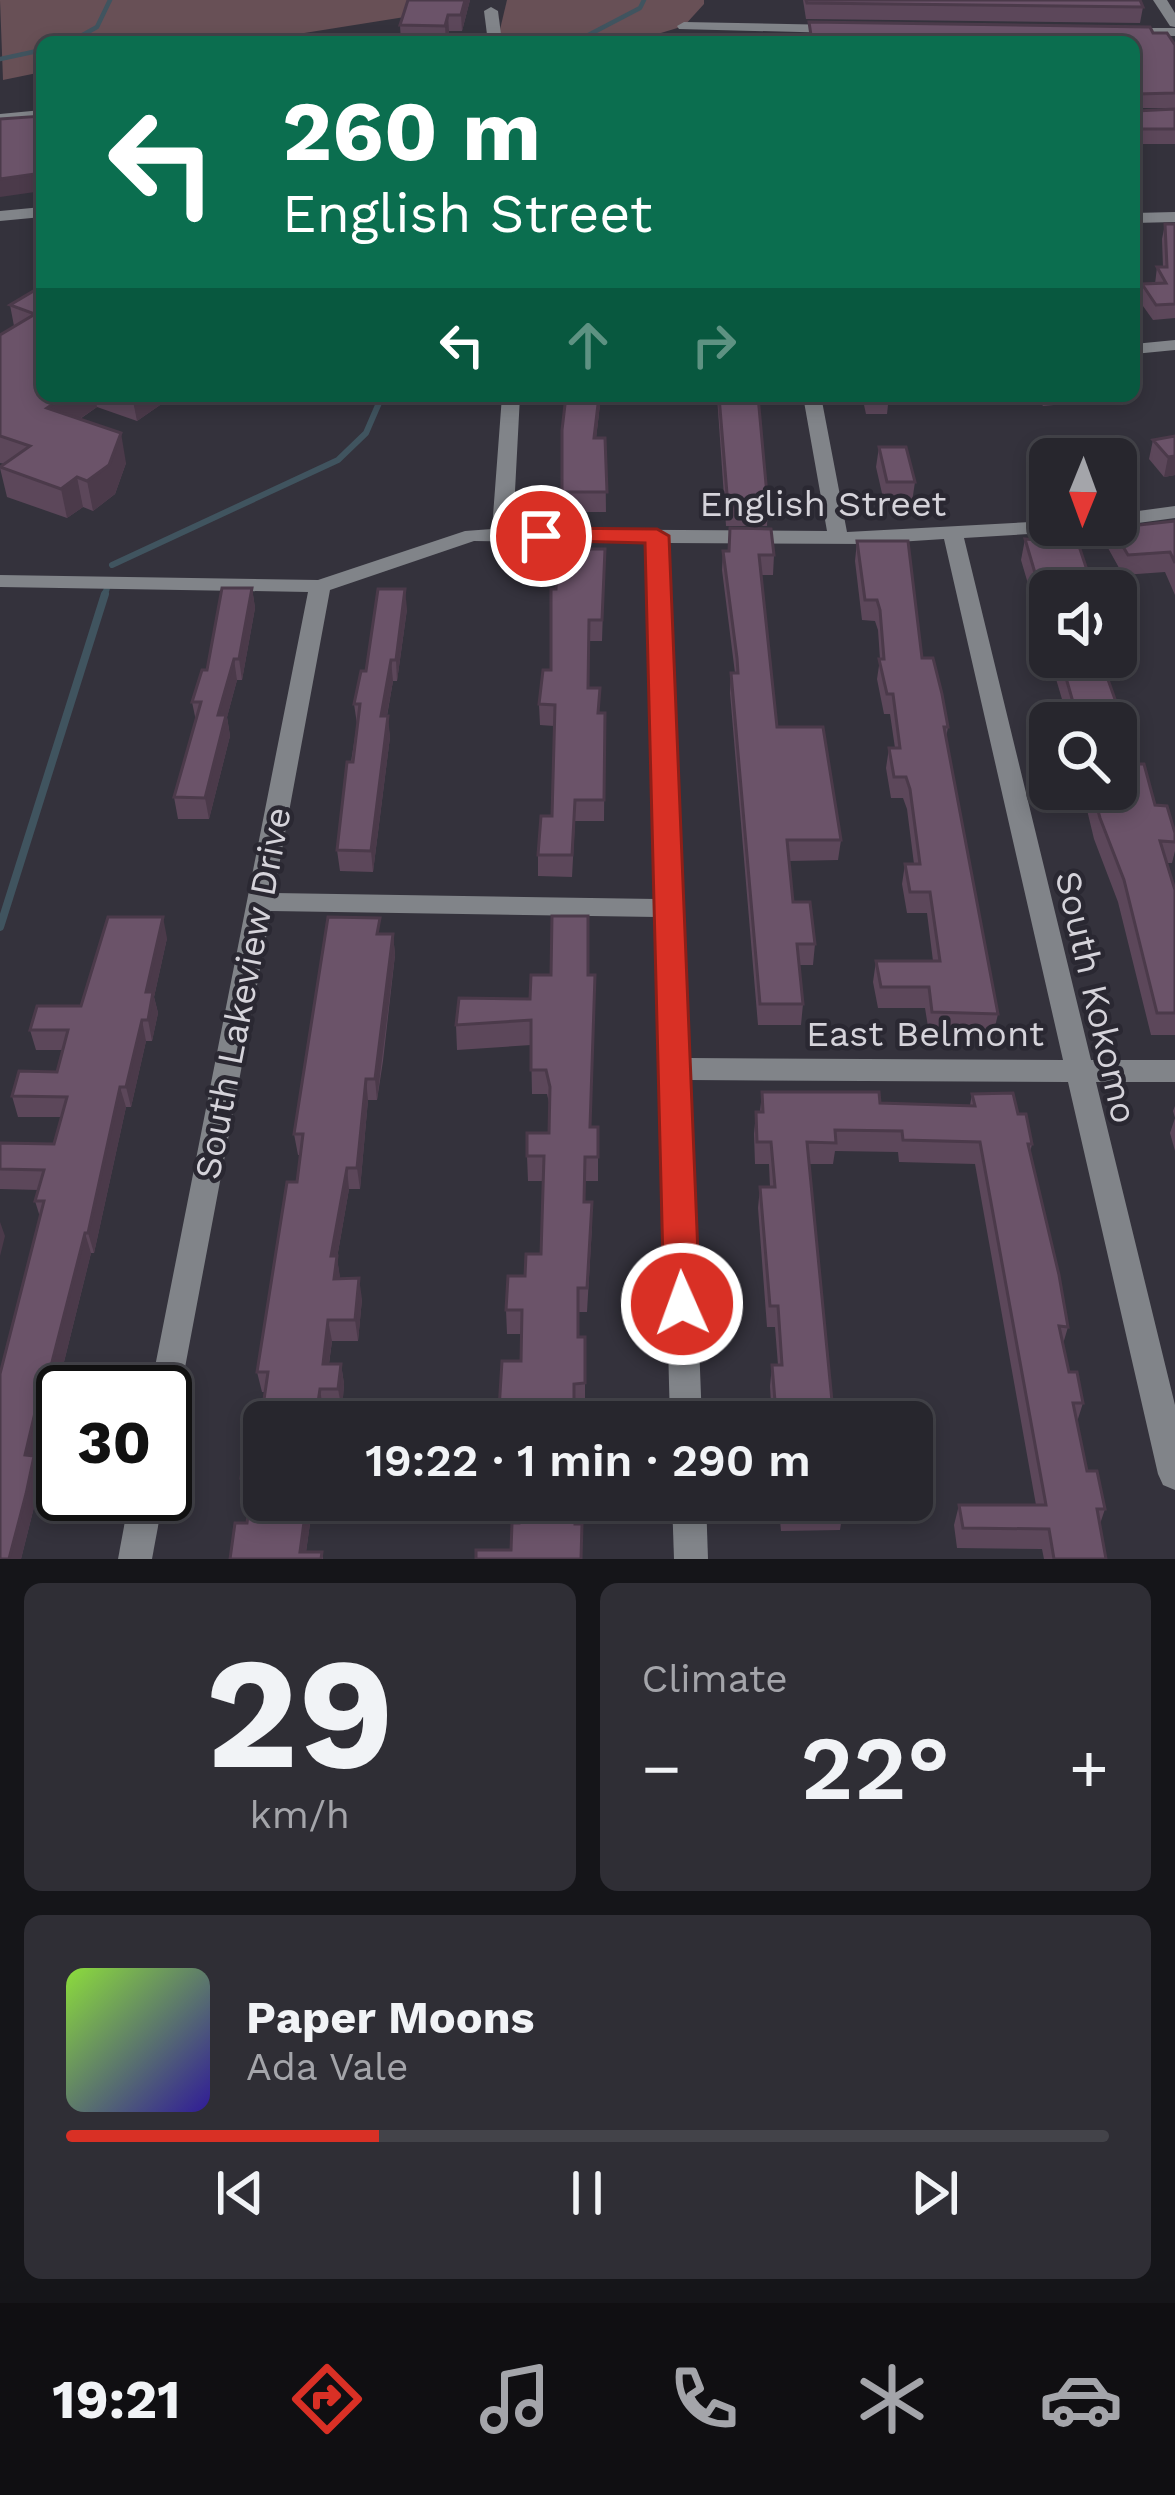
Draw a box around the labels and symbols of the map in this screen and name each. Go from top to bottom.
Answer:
north arrow [1029,438,1137,546]
street label: English Street [700,483,946,525]
pin [490,485,592,587]
street label: South Lakeview Drive [186,804,300,1183]
street label: South Kokomo [1047,867,1145,1127]
street label: East Belmont [806,1013,1044,1055]
position arrow [619,1241,745,1367]
speed limit sign: 30 [36,1365,192,1521]

